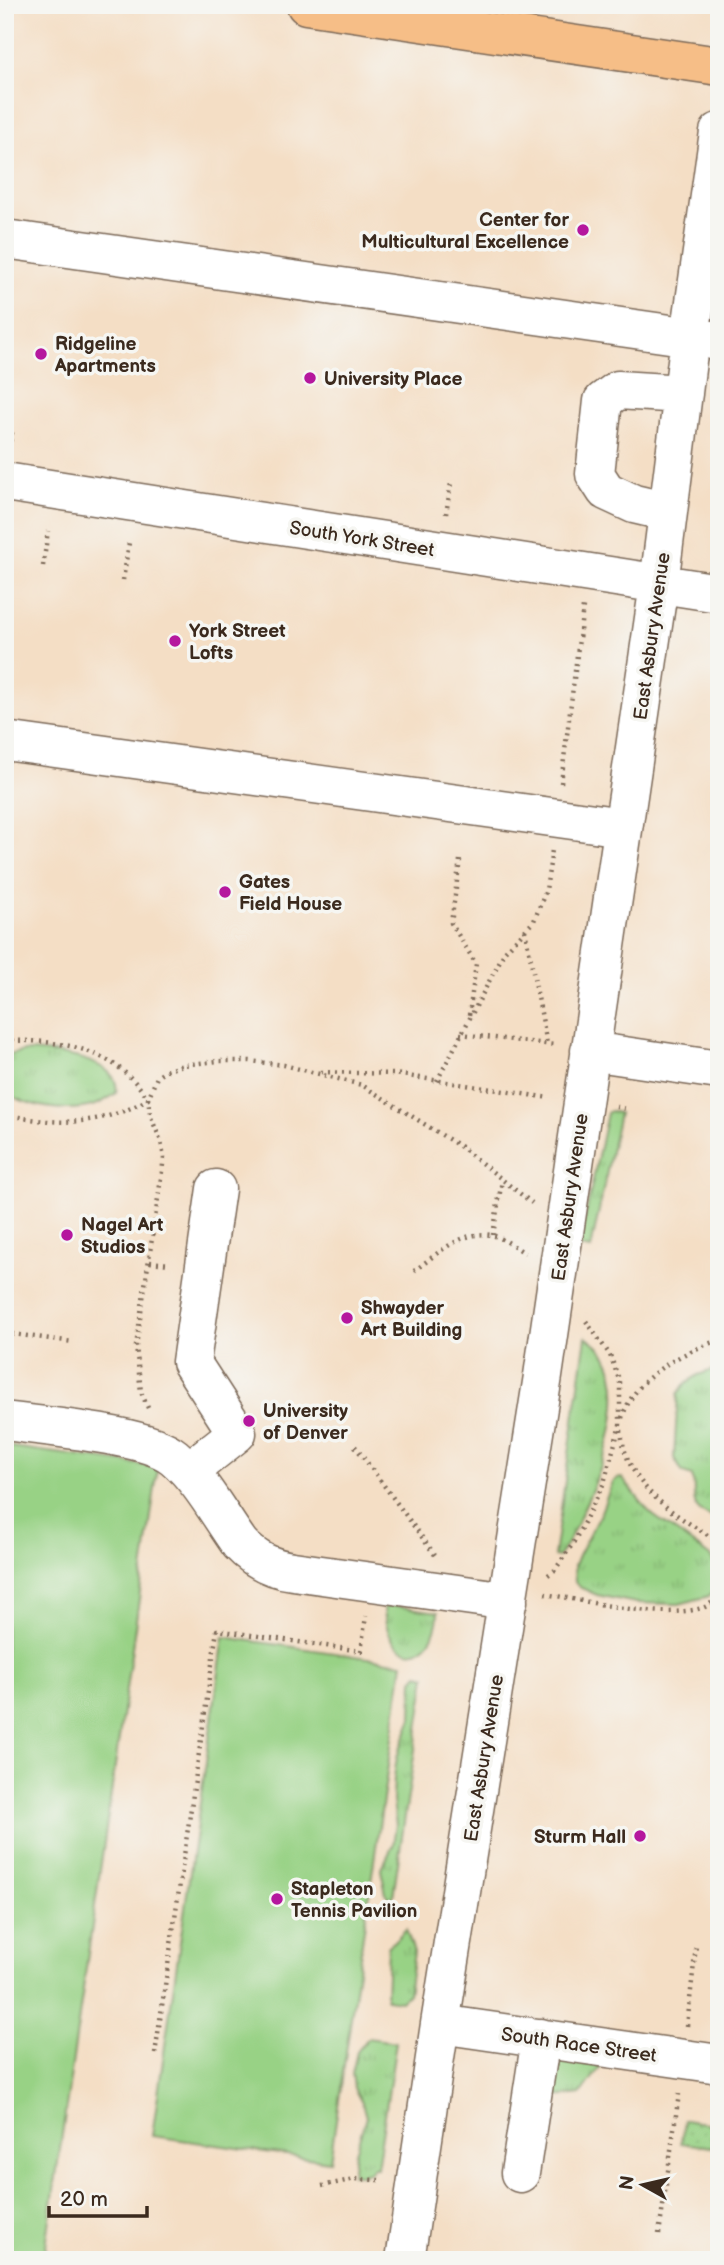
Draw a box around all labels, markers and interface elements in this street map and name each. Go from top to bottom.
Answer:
place label: Center for Multicultural Excellence [361,209,569,254]
marker: Center for Multicultural Excellence [575,222,591,238]
place label: Ridgeline Apartments [54,333,156,378]
marker: Ridgeline Apartments [33,346,49,362]
place label: University Place [324,368,463,391]
marker: University Place [302,370,318,386]
street label: South York Street [288,517,436,562]
street label: East Asbury Avenue [629,551,676,722]
place label: York Street Lofts [189,620,286,665]
marker: York Street Lofts [167,633,183,649]
place label: Gates Field House [239,871,342,916]
marker: Gates Field House [217,884,233,900]
street label: East Asbury Avenue [547,1112,594,1283]
place label: Nagel Art Studios [81,1214,164,1259]
marker: Nagel Art Studios [59,1227,75,1243]
place label: Shwayder Art Building [360,1297,462,1342]
marker: Shwayder Art Building [339,1310,355,1326]
place label: University of Denver [263,1400,348,1445]
marker: University of Denver [241,1413,257,1429]
street label: East Asbury Avenue [460,1673,509,1844]
place label: Sturm Hall [534,1826,626,1849]
marker: Sturm Hall [632,1828,648,1844]
place label: Stapleton Tennis Pavilion [291,1878,417,1923]
marker: Stapleton Tennis Pavilion [269,1891,285,1907]
street label: South Race Street [500,2023,658,2068]
north arrow [608,2150,678,2220]
scale bar [49,2174,147,2218]
text: N [615,2174,640,2192]
text: 20 m [60,2187,108,2212]

